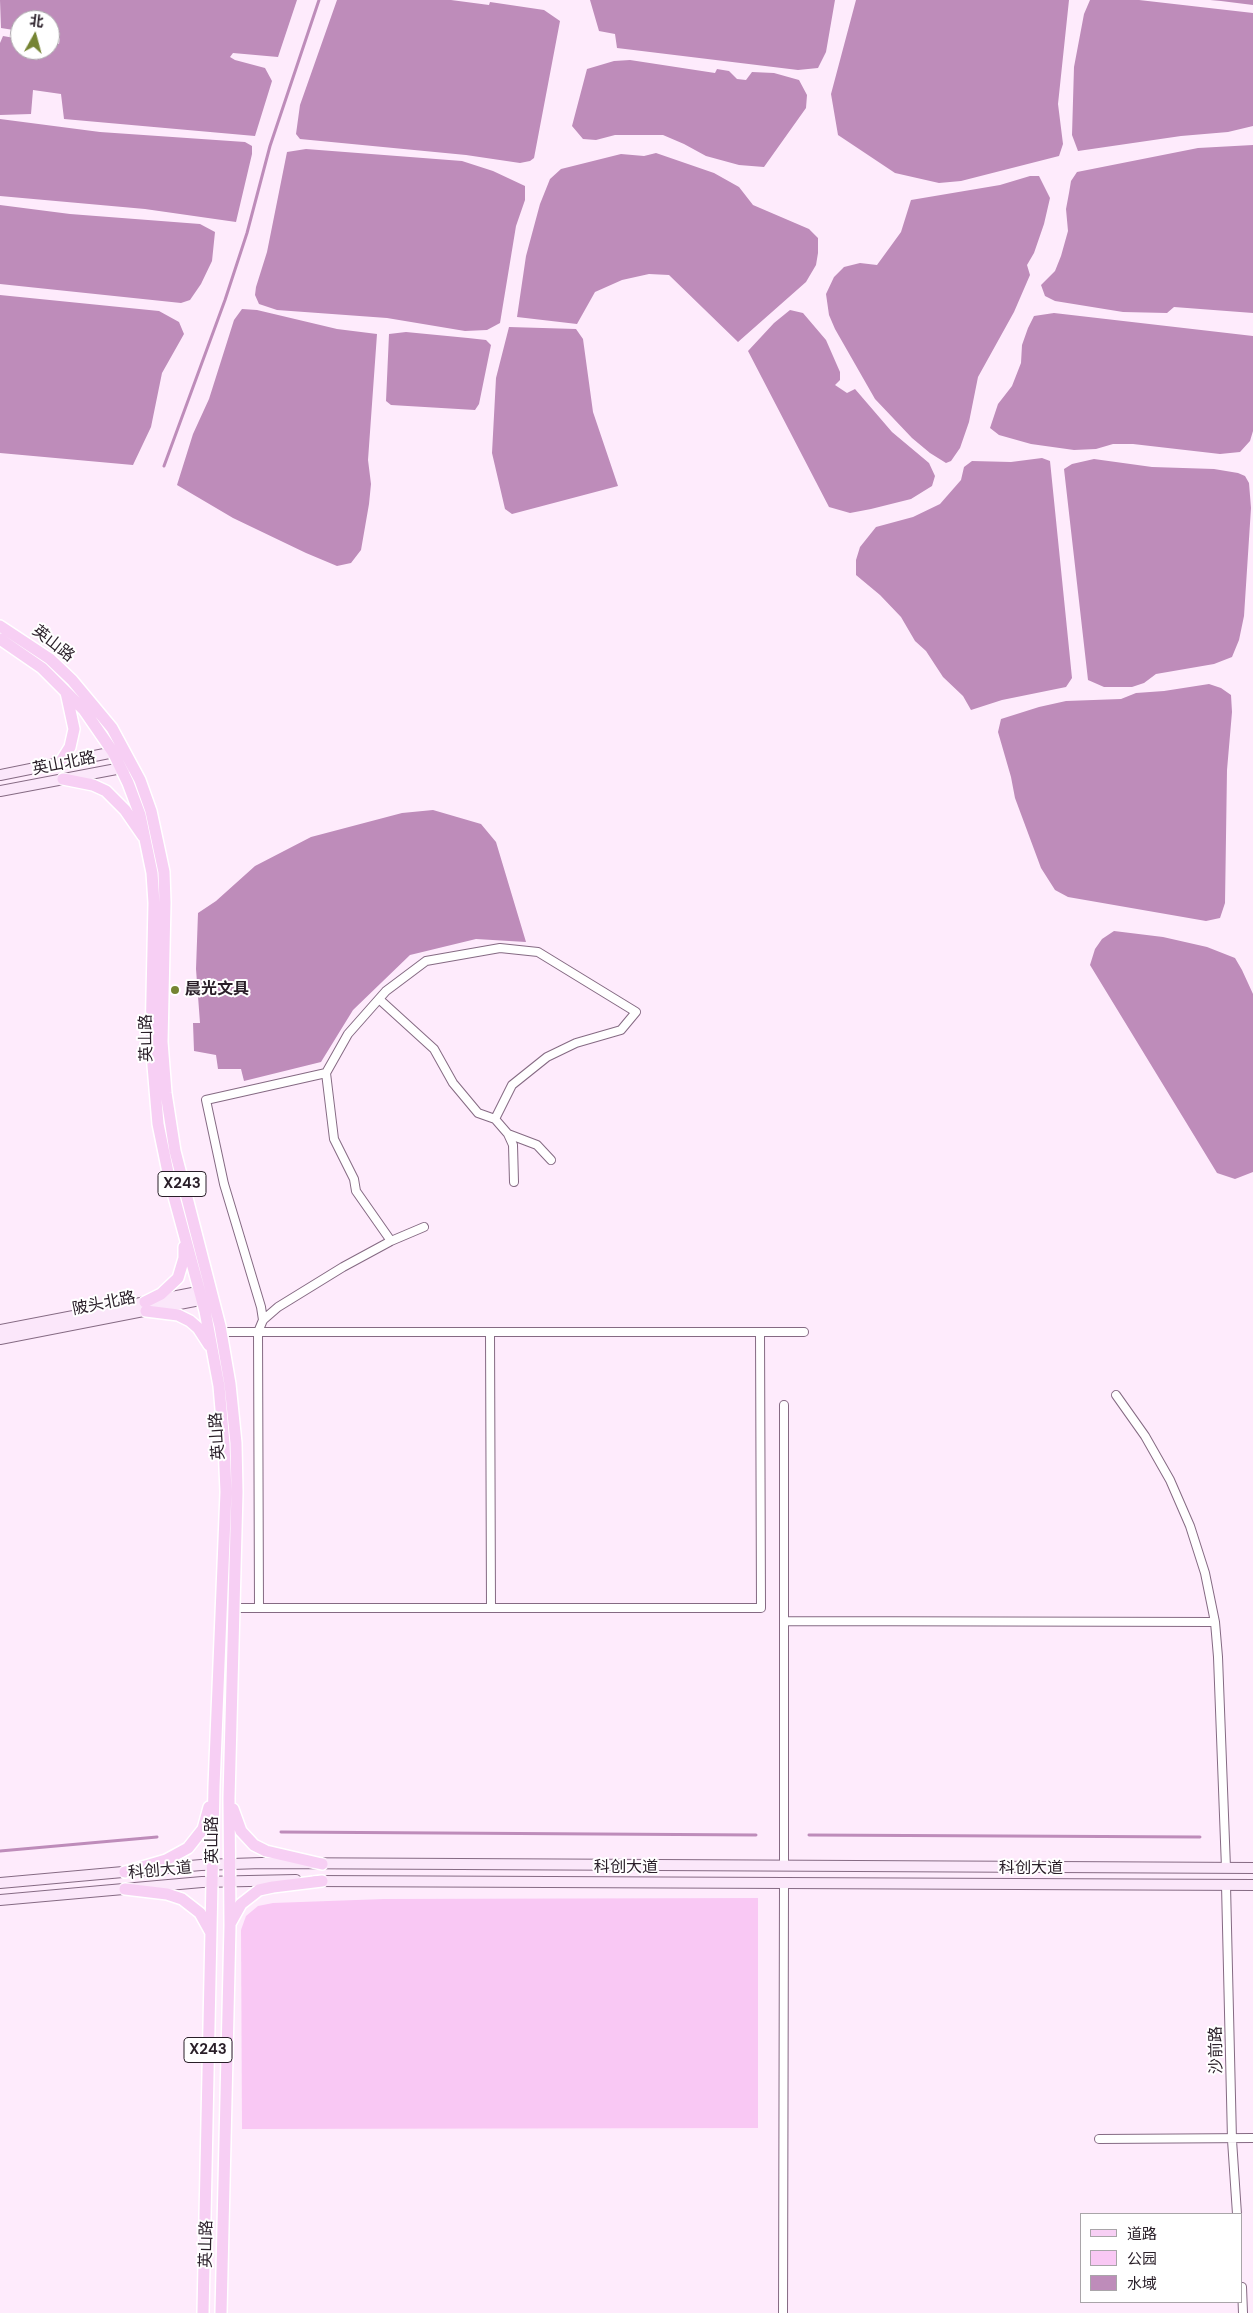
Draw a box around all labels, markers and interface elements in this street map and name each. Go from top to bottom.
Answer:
north arrow [10,10,60,60]
text: 北 [29,11,45,31]
street label: 英山路 [28,622,78,666]
street label: 英山北路 [31,748,97,780]
place label: 晨光文具 [185,980,249,1000]
marker: 晨光文具 [169,984,181,996]
street label: 英山路 [137,1014,157,1062]
road number: X243 [158,1172,206,1196]
street label: 陂头北路 [71,1288,137,1320]
street label: 英山路 [207,1411,229,1461]
street label: 英山路 [203,1816,223,1864]
street label: 科创大道 [594,1858,658,1878]
street label: 科创大道 [127,1859,193,1883]
street label: 科创大道 [999,1859,1063,1879]
street label: 沙前路 [1207,2026,1227,2074]
road number: X243 [184,2038,232,2062]
legend [1080,2213,1243,2303]
street label: 英山路 [197,2220,217,2268]
text: 道路 [1127,2224,1157,2244]
text: 公园 [1127,2249,1157,2269]
text: 水域 [1127,2274,1157,2294]

